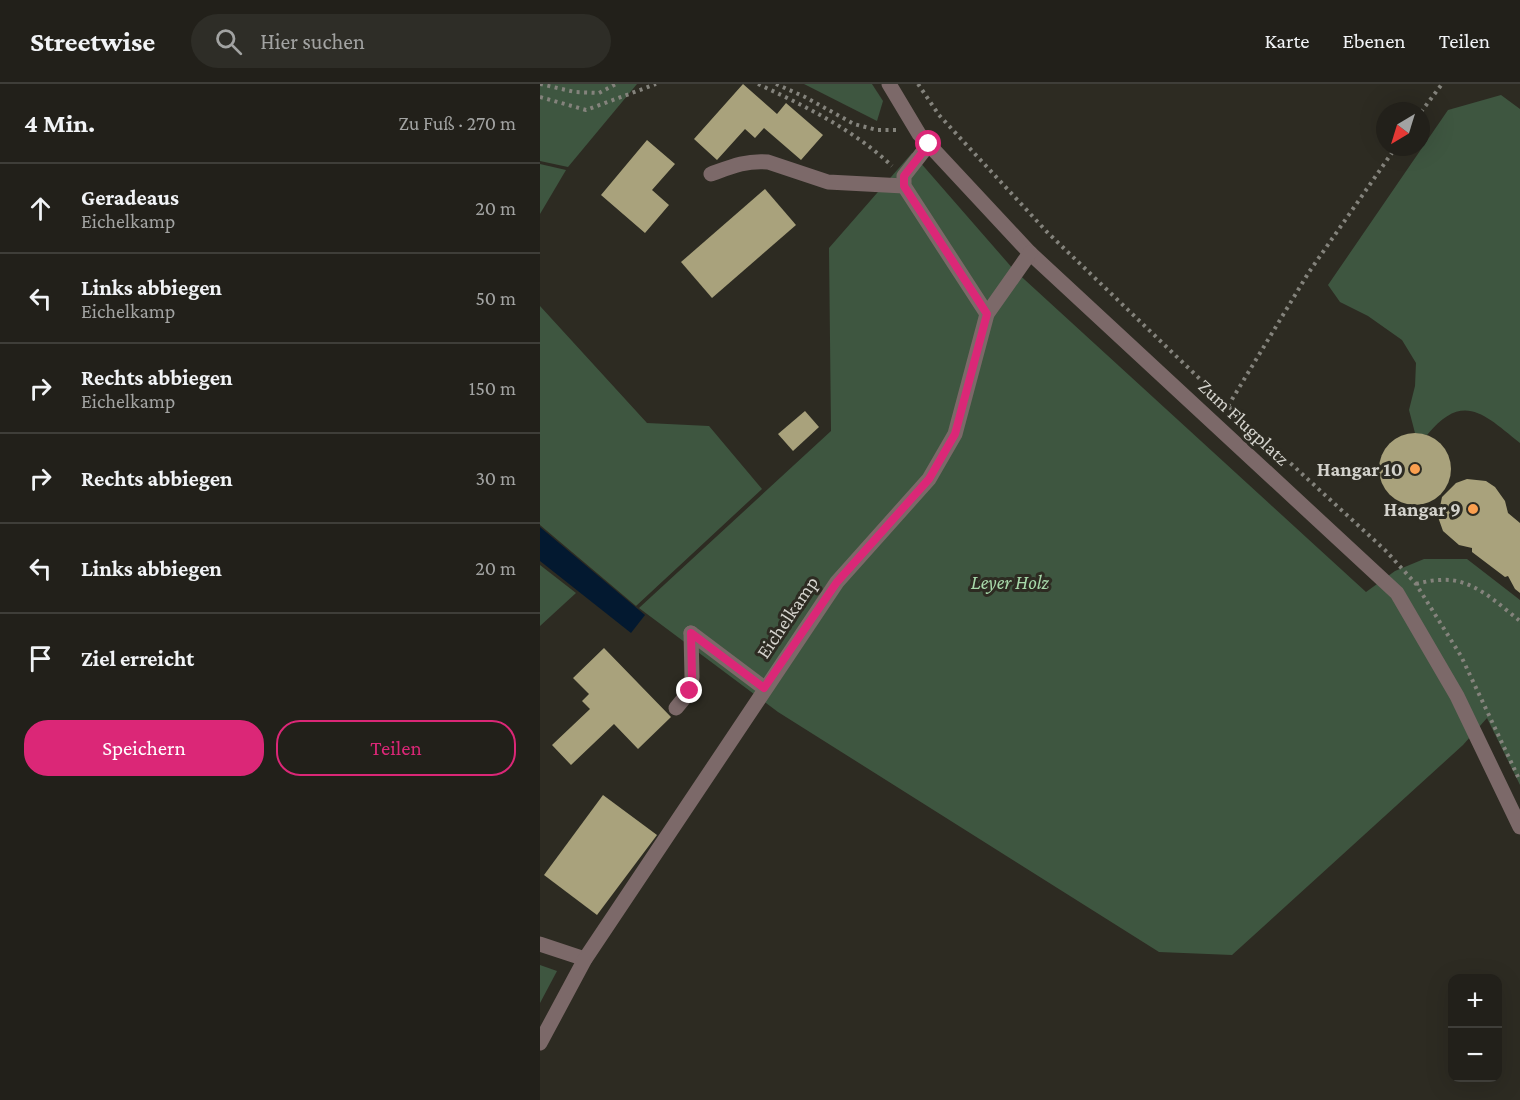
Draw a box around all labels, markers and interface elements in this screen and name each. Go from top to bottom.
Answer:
search box [191,14,611,68]
icon: search [212,25,245,58]
text: Streetwise [30,26,155,57]
text: Hier suchen [260,29,365,54]
text: Karte [1264,29,1310,53]
text: Ebenen [1343,29,1406,53]
text: Teilen [1439,29,1490,53]
north arrow [1376,102,1430,156]
text: 4 Min. [24,109,95,138]
text: Zu Fuß · 270 m [399,112,516,134]
route start [915,130,941,156]
text: Geradeaus [81,185,179,210]
icon: ahead [24,192,57,225]
text: 20 m [475,197,516,219]
text: Eichelkamp [81,210,175,232]
text: Links abbiegen [81,275,222,300]
icon: left [24,282,57,315]
text: 50 m [475,287,516,309]
text: Eichelkamp [81,300,175,322]
text: Rechts abbiegen [81,365,233,390]
icon: right [24,372,57,405]
street label: Zum Flugplatz [1193,374,1294,470]
text: 150 m [469,377,516,399]
text: Eichelkamp [81,390,175,412]
place label: Hangar 10 [1317,458,1403,480]
icon: right [24,462,57,495]
marker: Hangar 10 [1408,462,1422,476]
text: Rechts abbiegen [81,466,233,491]
text: 30 m [475,467,516,489]
place label: Hangar 9 [1384,498,1461,520]
marker: Hangar 9 [1466,502,1480,516]
icon: left [24,552,57,585]
text: Links abbiegen [81,556,222,581]
text: 20 m [475,557,516,579]
park label: Leyer Holz [971,571,1050,594]
street label: Eichelkamp [751,572,823,663]
icon: arrive [24,642,57,675]
text: Ziel erreicht [81,646,194,671]
route end [676,677,702,703]
button: Speichern [24,720,264,776]
button: Teilen [276,720,516,776]
map controls [1448,974,1502,1082]
button: + [1448,974,1502,1028]
button: − [1448,1028,1502,1082]

